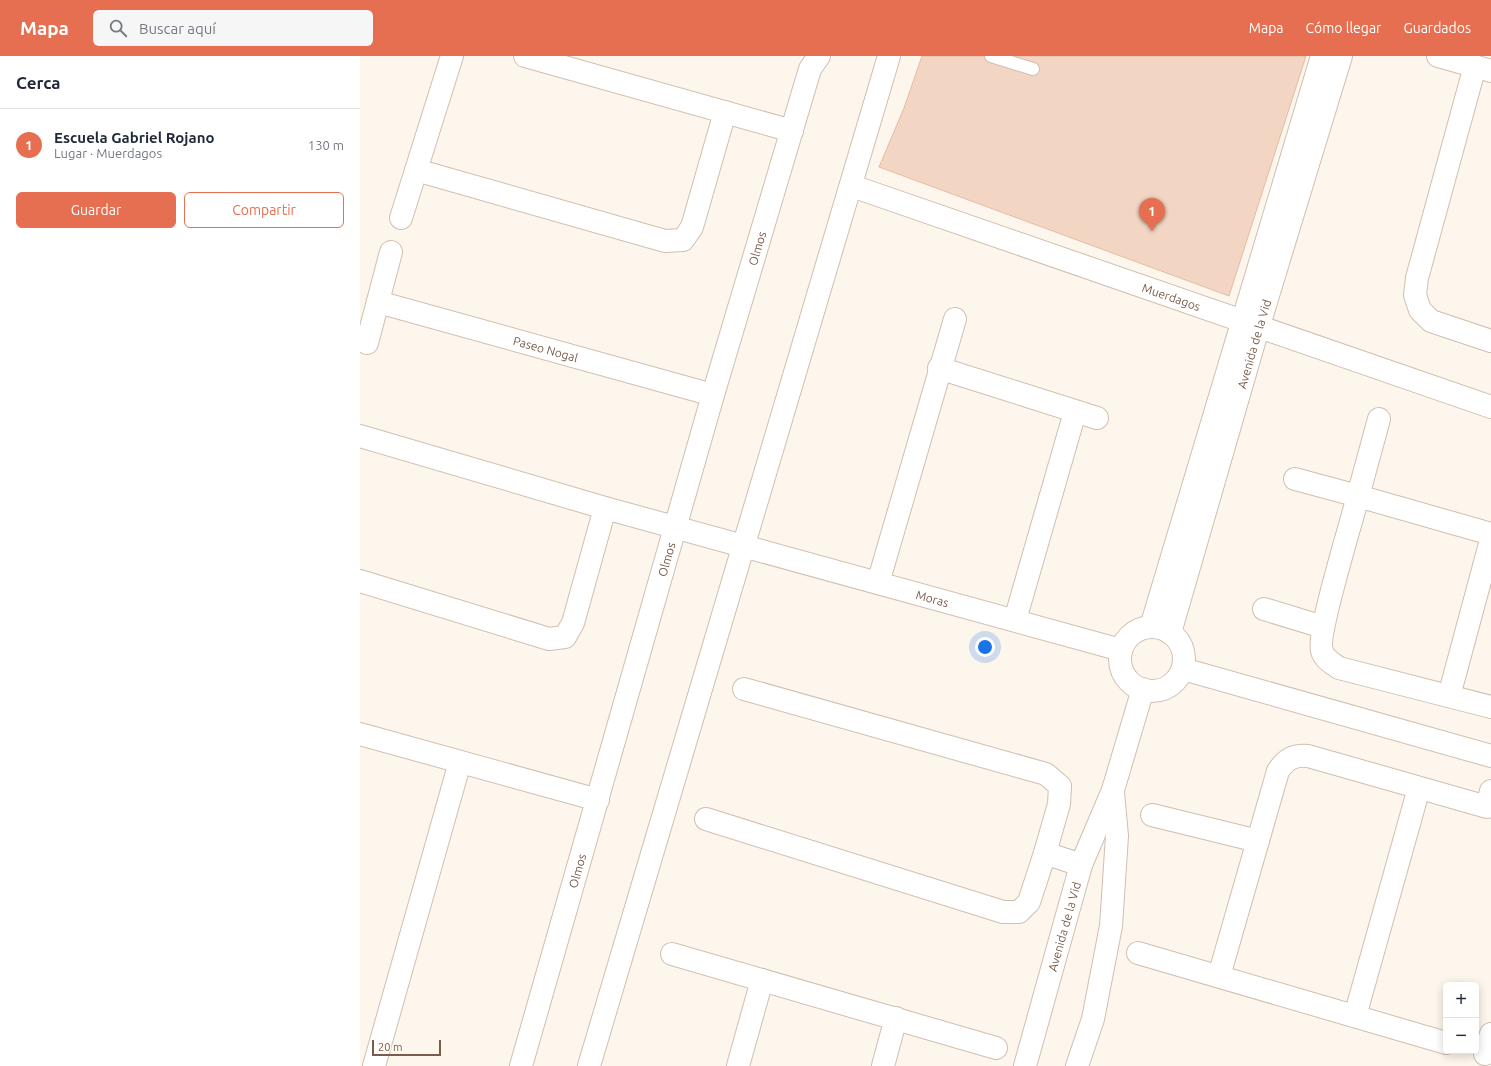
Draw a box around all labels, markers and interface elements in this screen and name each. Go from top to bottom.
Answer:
search box [93,10,373,46]
text: Mapa [20,17,69,39]
icon: search [107,17,129,39]
text: Buscar aquí [139,20,216,37]
text: Mapa [1249,20,1284,36]
text: Cómo llegar [1306,20,1381,36]
text: Guardados [1403,20,1471,36]
text: Cerca [16,73,61,92]
text: Escuela Gabriel Rojano [54,129,215,146]
text: 1 [25,138,33,152]
text: 130 m [308,138,344,152]
text: Lugar · Muerdagos [54,146,162,160]
button: Guardar [16,192,176,228]
button: Compartir [184,192,344,228]
pin: 1 [1139,198,1165,231]
street label: Olmos [745,230,768,267]
street label: Muerdagos [1141,280,1202,313]
street label: Avenida de la Vid [1234,298,1273,390]
street label: Paseo Nogal [512,333,580,364]
street label: Olmos [655,541,677,578]
street label: Moras [915,587,950,609]
your location [975,637,995,657]
street label: Olmos [566,852,588,889]
street label: Avenida de la Vid [1045,880,1083,973]
map controls [1443,982,1479,1054]
button: + [1443,982,1479,1018]
button: − [1443,1018,1479,1054]
scale bar [372,1038,441,1057]
text: 20 m [378,1041,402,1053]

